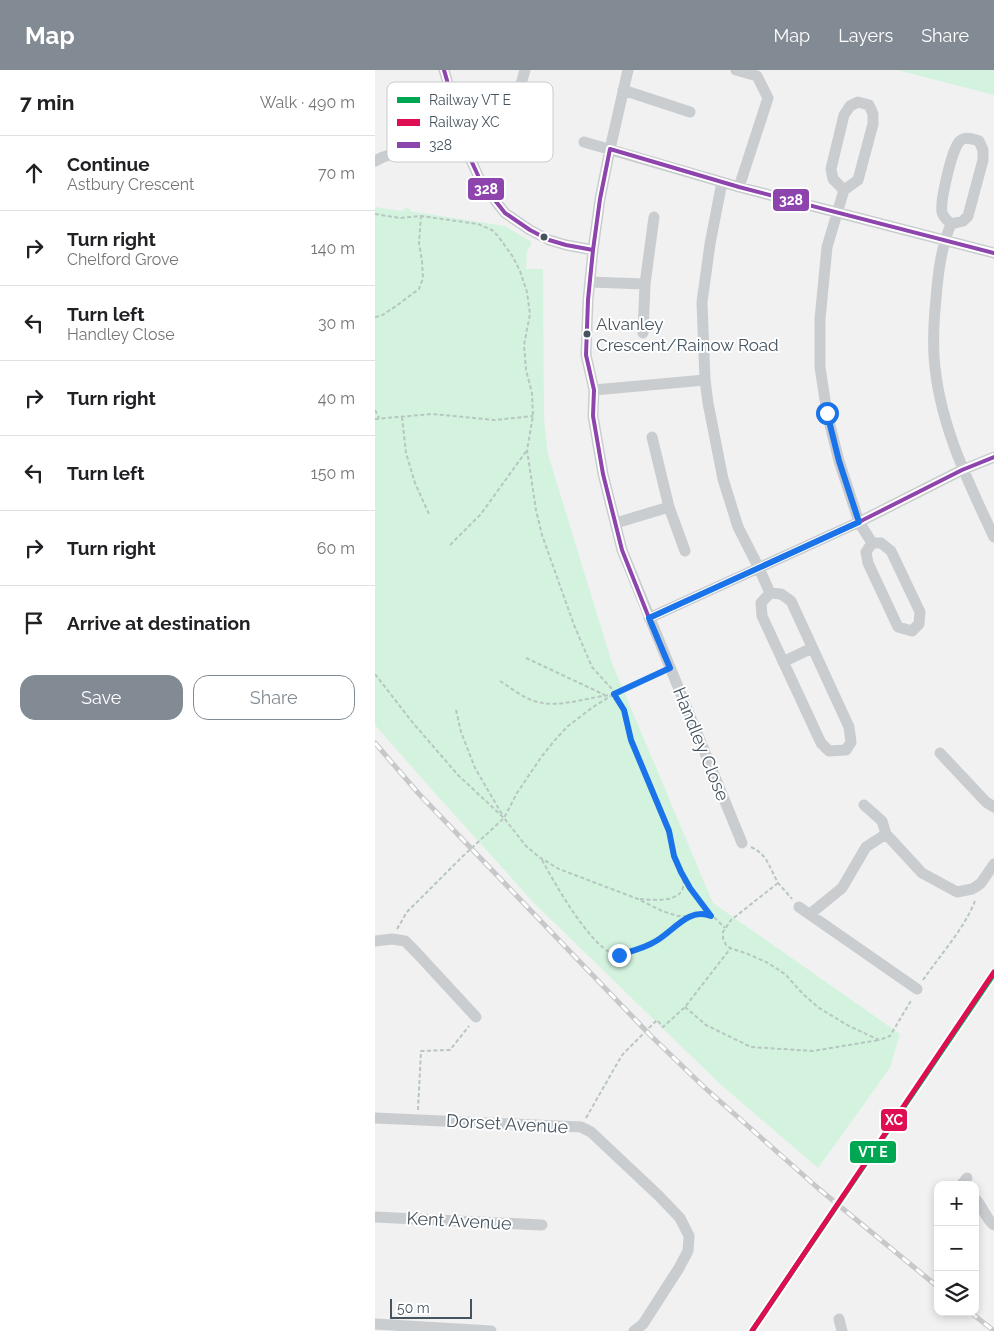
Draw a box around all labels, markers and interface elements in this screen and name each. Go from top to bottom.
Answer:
text: Map [25,21,75,50]
text: Map [774,25,810,46]
text: Layers [838,25,893,46]
text: Share [921,25,969,46]
legend [387,82,553,162]
text: 7 min [20,90,74,115]
text: Railway VT E [429,92,511,108]
text: Walk · 490 m [260,93,355,112]
text: Railway XC [429,114,500,130]
text: 328 [429,137,452,153]
text: Continue [67,153,150,175]
icon: ahead [20,159,48,187]
text: 70 m [318,164,355,183]
text: Astbury Crescent [67,175,194,194]
line badge: 328 [467,177,505,201]
text: 328 [474,181,498,197]
line badge: 328 [772,188,810,212]
text: 328 [779,192,803,208]
text: Turn right [67,228,156,250]
unlabelled marker [539,232,549,242]
icon: right [20,234,48,262]
text: 140 m [311,239,355,258]
text: Chelford Grove [67,250,179,269]
text: Turn left [67,303,144,325]
icon: left [20,309,48,337]
text: 30 m [318,314,355,333]
place label: Alvanley Crescent/Rainow Road [596,314,779,355]
text: Handley Close [67,325,175,344]
marker: Alvanley Crescent/Rainow Road [582,329,592,339]
icon: right [20,384,48,412]
text: Turn right [67,387,156,409]
text: 40 m [318,389,355,408]
route start [816,402,839,425]
icon: left [20,459,48,487]
text: Turn left [67,462,144,484]
text: 150 m [311,464,355,483]
icon: right [20,534,48,562]
text: Turn right [67,537,156,559]
text: 60 m [317,539,355,558]
icon: arrive [20,609,48,637]
text: Arrive at destination [67,612,251,634]
button: Save [20,675,183,720]
button: Share [193,675,355,720]
street label: Handley Close [669,684,734,804]
route end [608,944,631,967]
line badge: XC [880,1108,908,1132]
street label: Dorset Avenue [445,1110,569,1137]
text: XC [884,1112,903,1128]
line badge: VT E [849,1140,897,1164]
text: VT E [858,1144,888,1160]
map controls [934,1181,979,1316]
button: + [934,1181,979,1226]
street label: Kent Avenue [406,1207,513,1234]
button: − [934,1226,979,1271]
button: layers [934,1271,979,1316]
scale bar [390,1296,473,1319]
text: 50 m [397,1300,430,1316]

